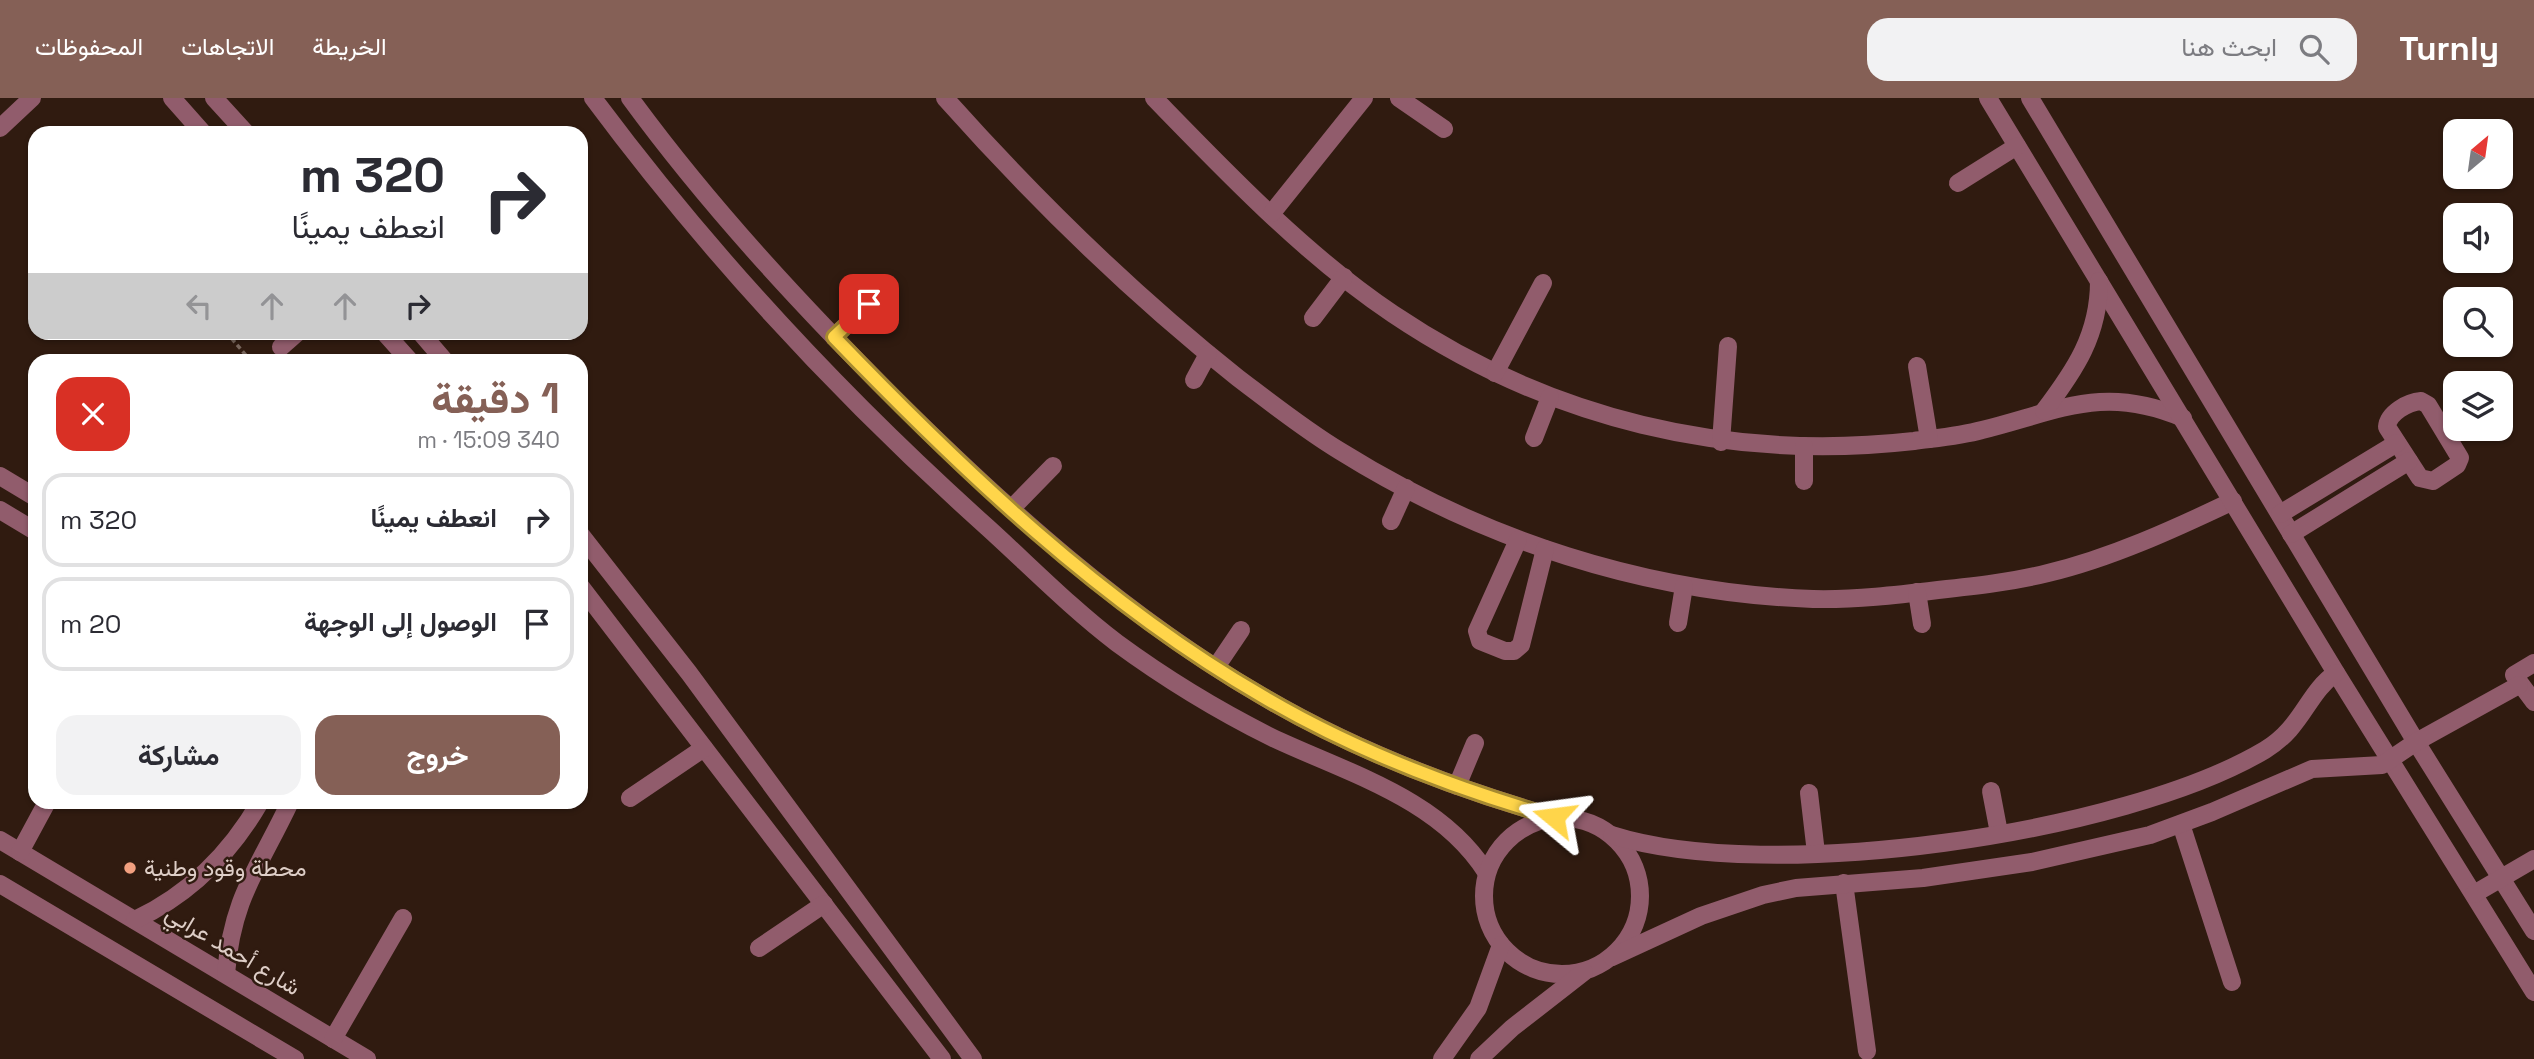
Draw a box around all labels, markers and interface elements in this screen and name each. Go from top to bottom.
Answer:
search box [1867,18,2357,81]
text: Turnly [2399,28,2499,70]
text: ابحث هنا [2181,30,2277,64]
icon: search [2295,30,2333,68]
text: المحفوظات [35,31,143,62]
text: الاتجاهات [181,31,274,62]
text: الخريطة [312,31,387,62]
north arrow [2443,119,2513,189]
map controls [2443,119,2513,441]
text: 320 m [300,144,445,206]
icon: right [469,154,560,245]
button: sound [2443,203,2513,273]
text: انعطف يمينًا [292,207,445,247]
pin [839,274,899,334]
icon: arrive [850,285,888,323]
icon: left [180,287,218,325]
icon: ahead [253,287,291,325]
icon: ahead [326,287,364,325]
icon: right [399,287,437,325]
button: search [2443,287,2513,357]
button: layers [2443,371,2513,441]
text: 1 دقيقة [431,372,560,425]
button: close [56,377,130,451]
text: 340 m · 15:09 [417,425,560,455]
text: انعطف يمينًا [371,501,497,535]
icon: right [518,501,556,539]
text: 320 m [60,503,137,537]
text: الوصول إلى الوجهة [304,605,497,639]
icon: arrive [518,605,556,643]
text: 20 m [60,607,121,641]
button: مشاركة [56,715,301,795]
button: خروج [315,715,560,795]
position arrow [1517,780,1591,854]
place label: محطة وقود وطنية [144,853,306,883]
marker: محطة وقود وطنية [122,860,138,876]
street label: شارع أحمد عرابي [158,898,306,1006]

